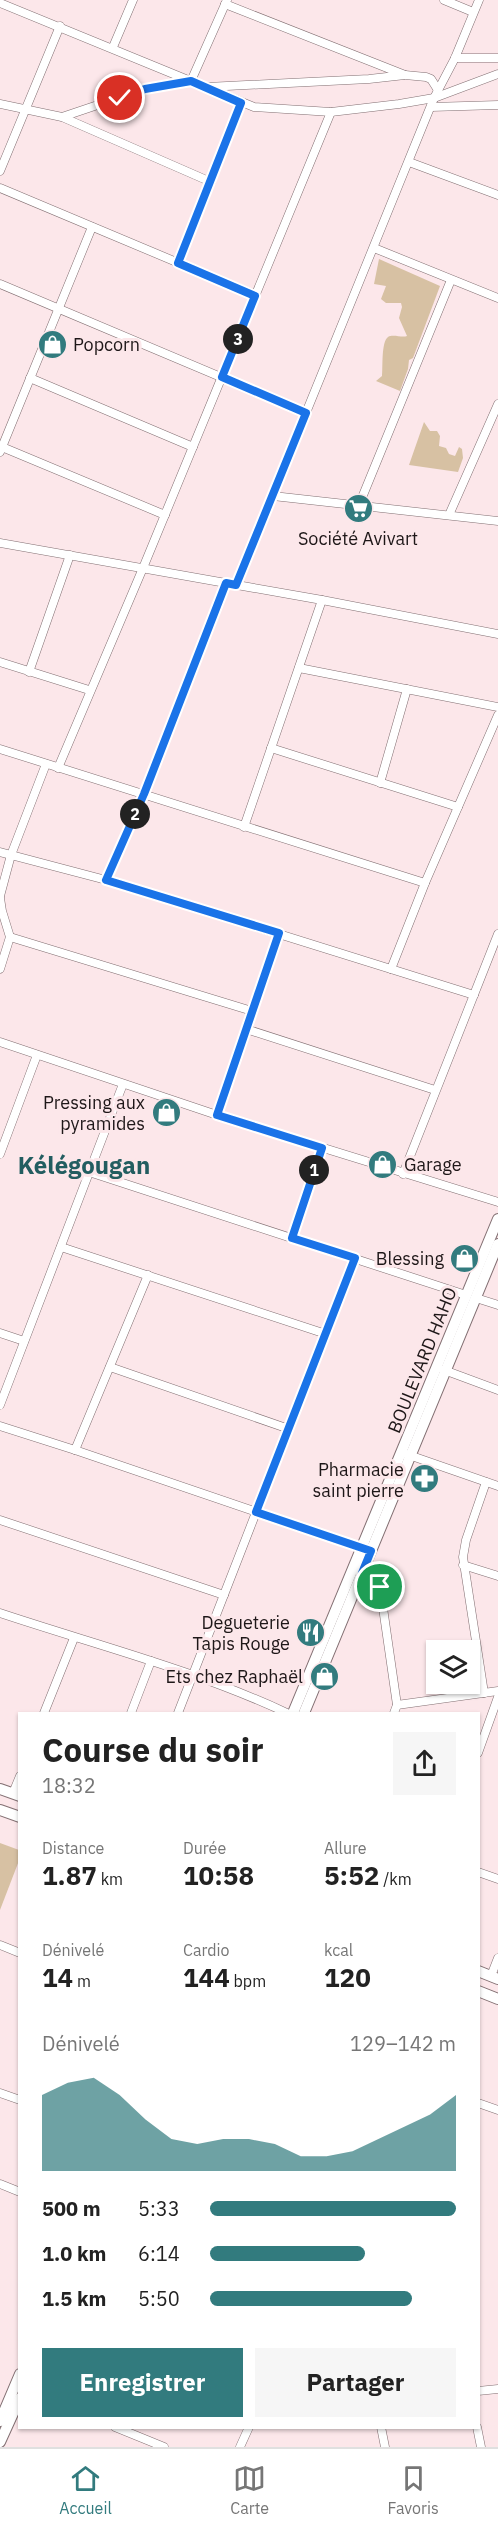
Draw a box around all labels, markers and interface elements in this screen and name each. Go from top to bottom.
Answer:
pin [94,72,145,123]
icon: check [103,81,136,114]
pin: 3 [223,324,253,354]
shop icon: Popcorn [36,328,68,360]
text: 3 [233,329,243,349]
place label: Popcorn [73,333,140,356]
supermarket icon: Société Avivart [342,493,374,525]
place label: Société Avivart [298,527,418,550]
pin: 2 [120,799,150,829]
text: 2 [130,804,140,824]
place label: Pressing aux pyramides [43,1091,145,1135]
shop icon: Pressing aux pyramides [150,1096,182,1128]
shop icon: Garage [367,1148,399,1180]
district label: Kélégougan [18,1149,150,1181]
place label: Garage [404,1153,462,1176]
pin: 1 [299,1155,329,1185]
text: 1 [309,1160,319,1180]
shop icon: Blessing [449,1242,481,1274]
place label: Blessing [376,1247,444,1270]
street label: BOULEVARD HAHO [382,1284,462,1436]
place label: Pharmacie saint pierre [313,1458,404,1502]
pharmacy icon: Pharmacie saint pierre [409,1463,441,1495]
pin [354,1561,405,1612]
icon: arrive [363,1570,396,1603]
place label: Degueterie Tapis Rouge [193,1611,290,1655]
restaurant icon: Degueterie Tapis Rouge [295,1616,327,1648]
map controls [426,1640,480,1694]
button: layers [426,1640,480,1694]
shop icon: Ets chez Raphaël [308,1660,340,1692]
place label: Ets chez Raphaël [165,1665,303,1688]
text: Course du soir [42,1728,264,1771]
button: share [393,1732,456,1795]
text: 18:32 [42,1772,96,1799]
text: Distance [42,1838,104,1858]
text: Durée [183,1838,226,1858]
text: Allure [324,1838,367,1858]
text: 1.87 [42,1858,97,1892]
text: 10:58 [183,1858,254,1892]
text: 5:52 [324,1858,379,1892]
text: km [97,1869,123,1889]
text: /km [379,1869,412,1889]
text: Dénivelé [42,1940,104,1960]
text: Cardio [183,1940,230,1960]
text: kcal [324,1940,353,1960]
text: 14 [42,1960,73,1994]
text: 144 [183,1960,230,1994]
text: 120 [324,1960,371,1994]
text: m [73,1971,91,1991]
text: bpm [230,1971,266,1991]
text: Dénivelé [42,2030,120,2057]
text: 129–142 m [350,2030,456,2057]
text: 500 m [42,2195,101,2222]
text: 5:33 [138,2195,180,2222]
text: 1.0 km [42,2240,106,2267]
text: 6:14 [138,2240,180,2267]
text: 1.5 km [42,2285,106,2312]
text: 5:50 [138,2285,180,2312]
button: Enregistrer [42,2348,243,2417]
button: Partager [255,2348,456,2417]
tab: Accueil [59,2462,112,2518]
tab: Carte [230,2462,269,2518]
tab: Favoris [388,2462,439,2518]

